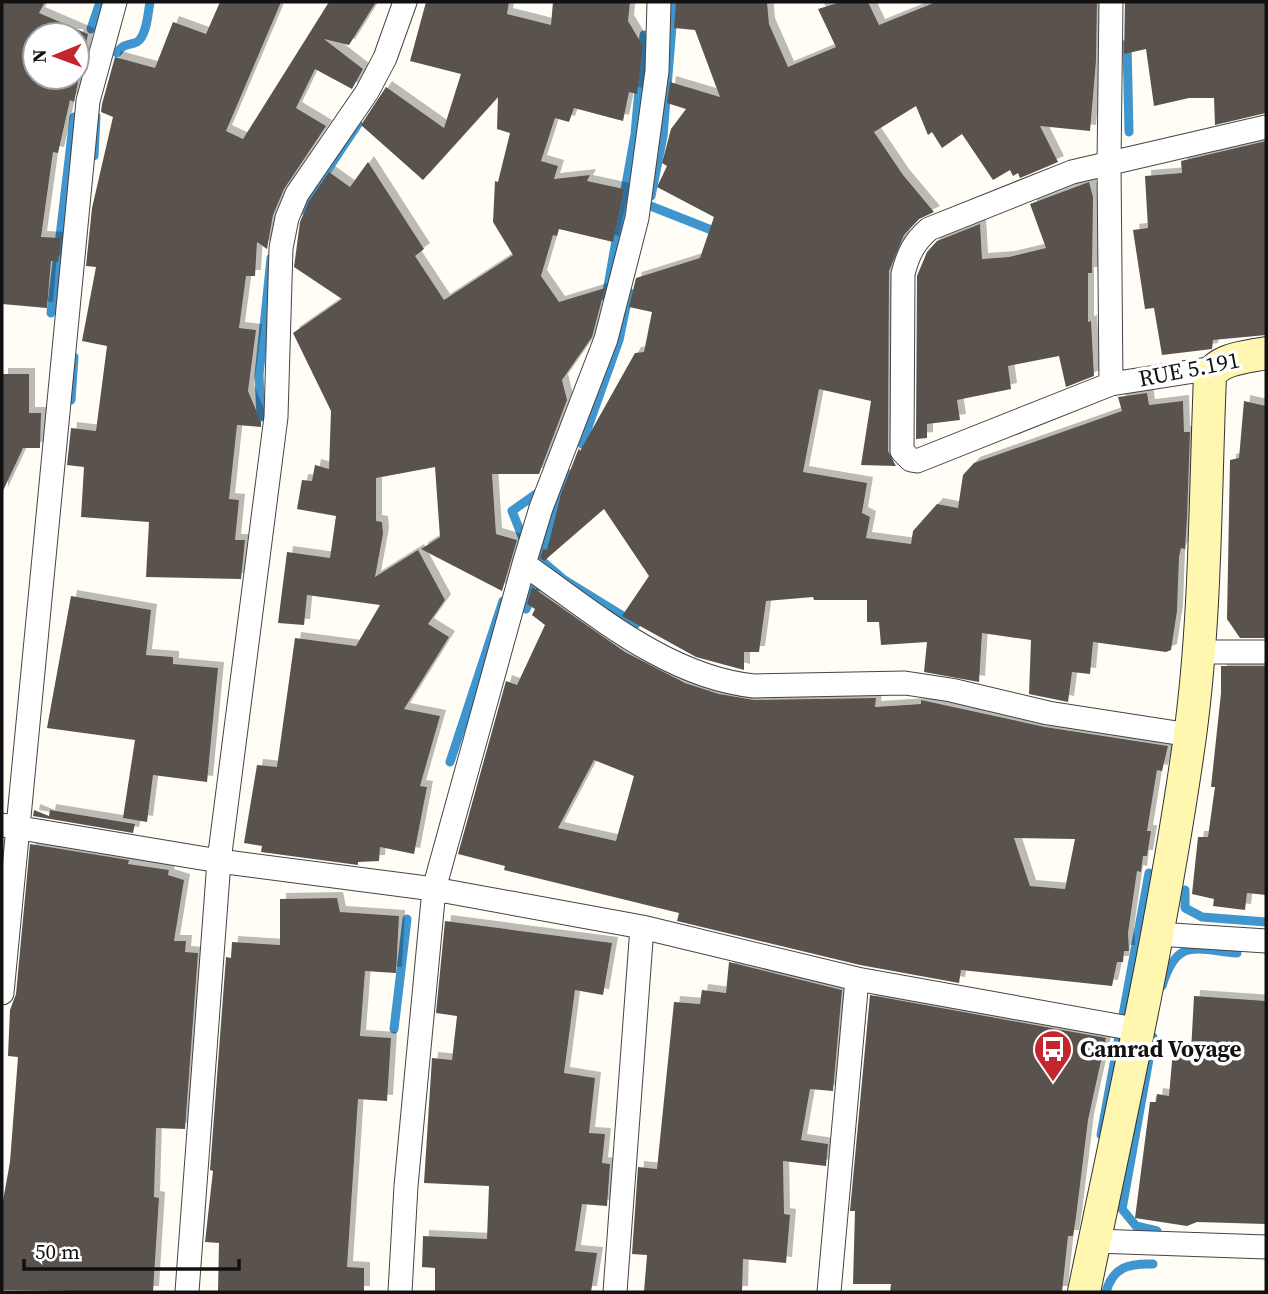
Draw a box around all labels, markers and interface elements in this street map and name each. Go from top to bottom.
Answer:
north arrow [21,21,91,91]
text: N [26,49,52,63]
street label: RUE 5.191 [1136,344,1242,394]
bus stop icon: Camrad Voyage [1032,1028,1074,1083]
place label: Camrad Voyage [1080,1033,1242,1065]
scale bar [24,1228,240,1272]
text: 50 m [35,1237,80,1266]

